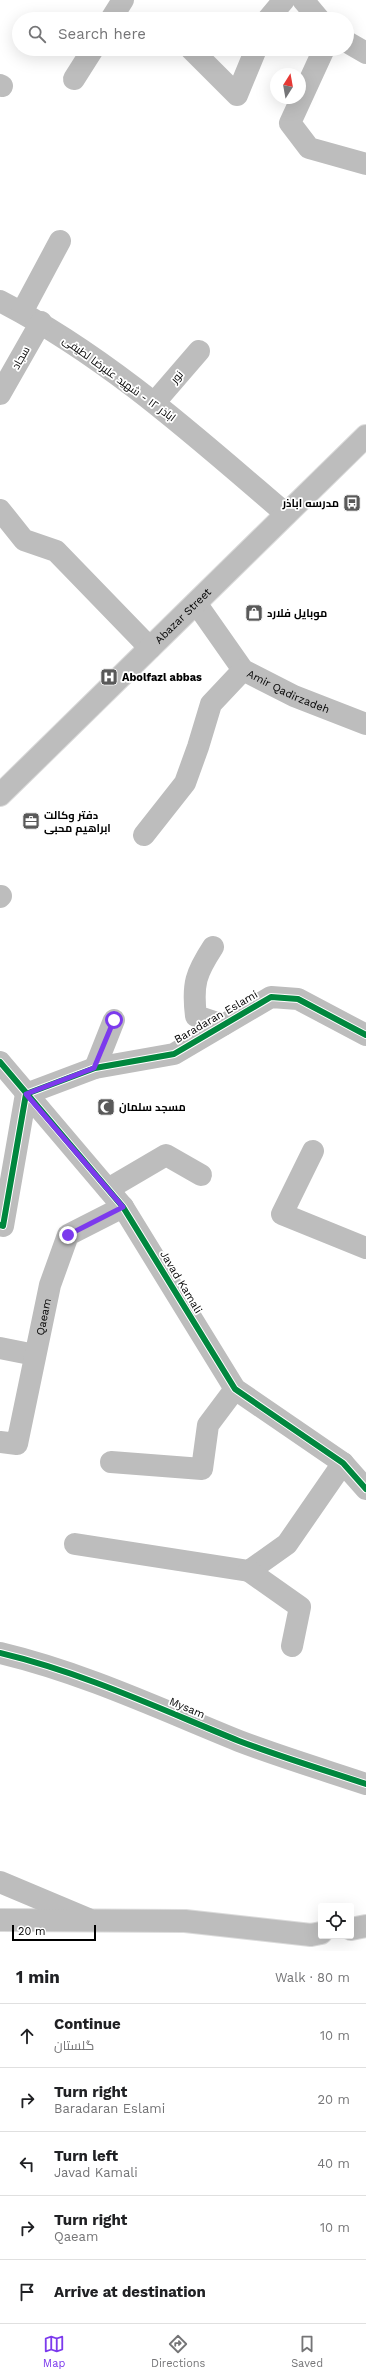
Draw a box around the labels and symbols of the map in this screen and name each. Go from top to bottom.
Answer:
north arrow [270,68,306,104]
street label: اباذر ۱۲ - شهید علیرضا لطیفی [60,334,178,424]
street label: سجاد [9,344,33,372]
street label: نور [167,368,186,387]
bus stop icon: مدرسه اباذر [342,493,362,513]
place label: مدرسه اباذر [282,497,339,510]
street label: Abazar Street [152,585,214,646]
shop icon: موبایل فلارد [244,603,264,623]
place label: موبایل فلارد [267,607,327,621]
hospital icon: Abolfazl abbas [99,667,119,687]
street label: Amir Qadirzadeh [245,667,332,716]
place label: Abolfazl abbas [122,671,202,684]
place label: دفتر وکالت ابراهیم محبی [44,809,111,836]
office icon: دفتر وکالت ابراهیم محبی [21,811,41,831]
street label: Baradaran Eslami [172,988,260,1046]
route start [105,1011,123,1029]
mosque icon: مسجد سلمان [96,1097,116,1117]
place label: مسجد سلمان [119,1101,186,1114]
route end [59,1226,77,1244]
street label: Javad Kamali [157,1248,205,1316]
street label: Qaeam [33,1297,54,1337]
street label: Mysam [167,1695,207,1721]
scale bar [12,1923,96,1942]

